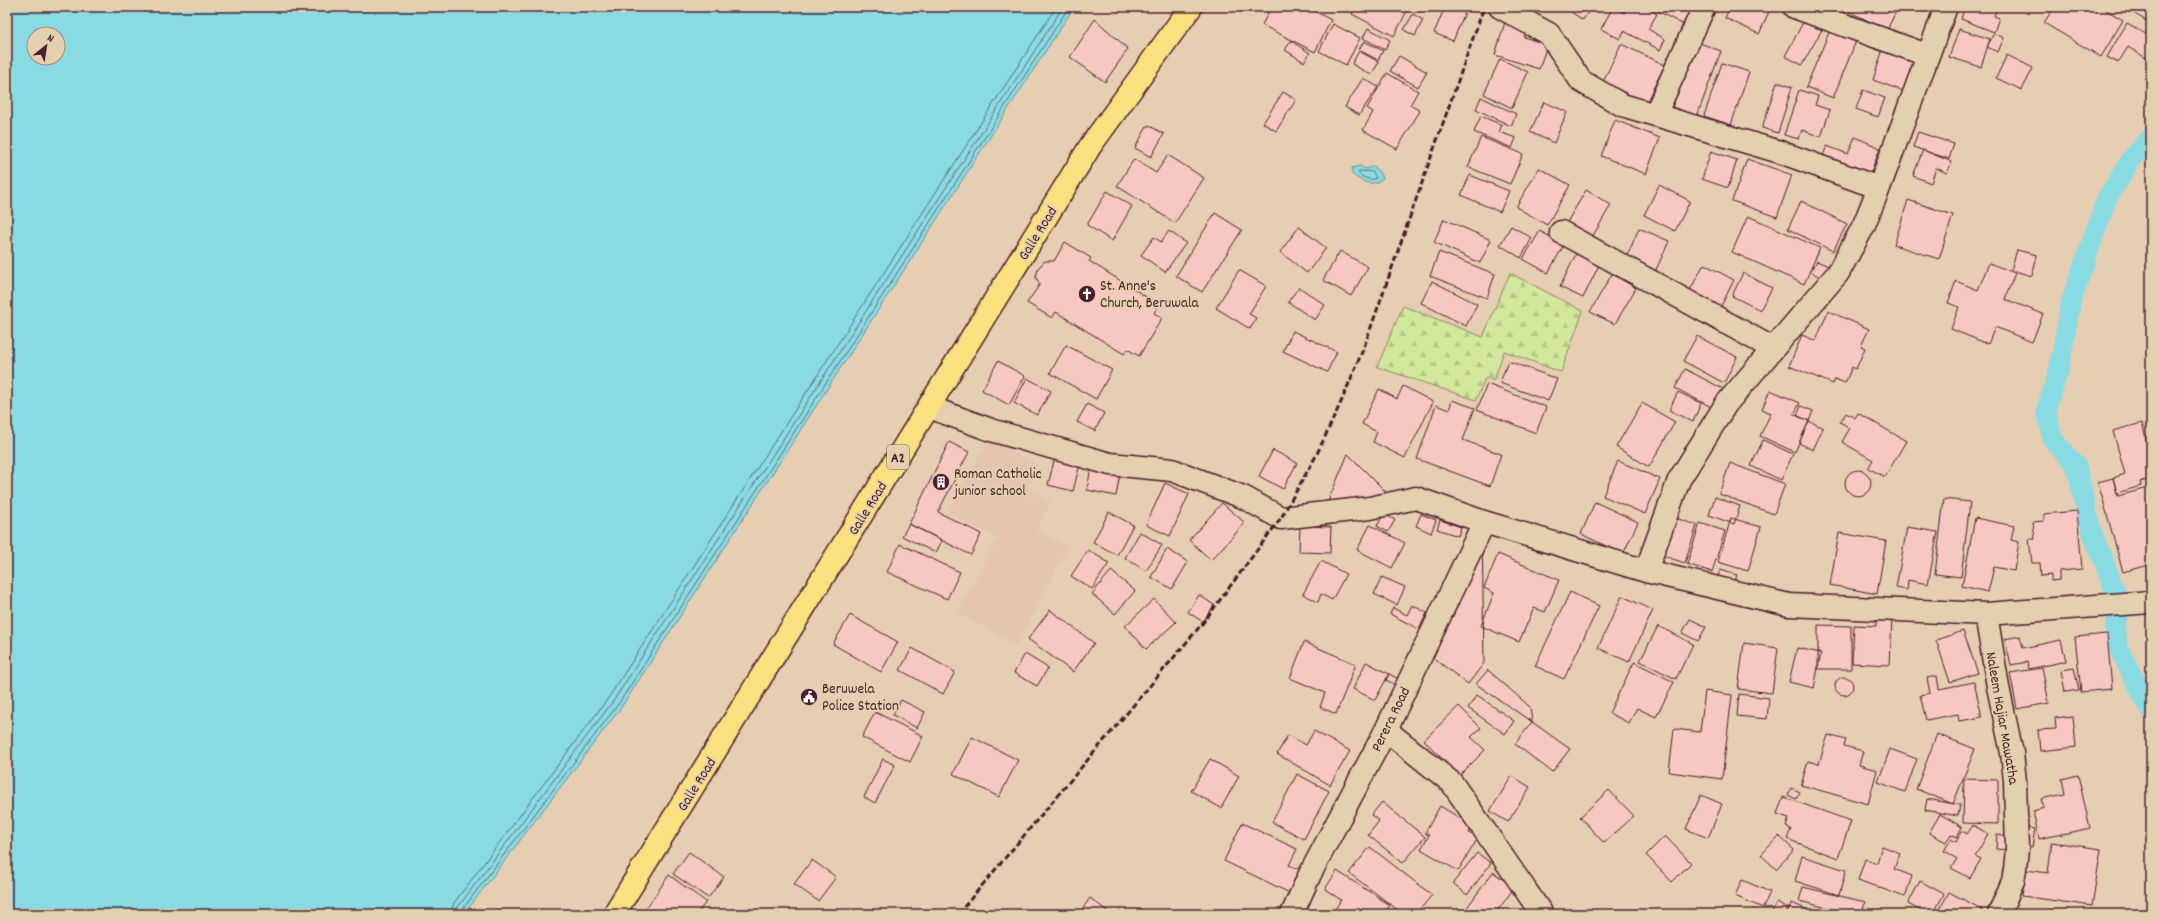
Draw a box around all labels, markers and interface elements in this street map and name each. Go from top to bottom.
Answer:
north arrow [26,26,66,66]
text: N [44,31,57,48]
street label: Galle Road [1014,203,1064,265]
place label: St. Anne's Church, Beruwala [1100,276,1200,315]
church icon: St. Anne's Church, Beruwala [1077,284,1097,304]
road number: A2 [887,445,909,469]
place label: Roman Catholic junior school [952,464,1042,503]
building icon: Roman Catholic junior school [931,472,951,492]
street label: Galle Road [844,478,894,540]
street label: Naleem Hajiar Mawatha [1979,650,2024,787]
place label: Beruwela Police Station [822,679,899,718]
street label: Perera Road [1367,684,1417,756]
public building icon: Beruwela Police Station [799,687,819,707]
street label: Galle Road [673,754,723,816]

